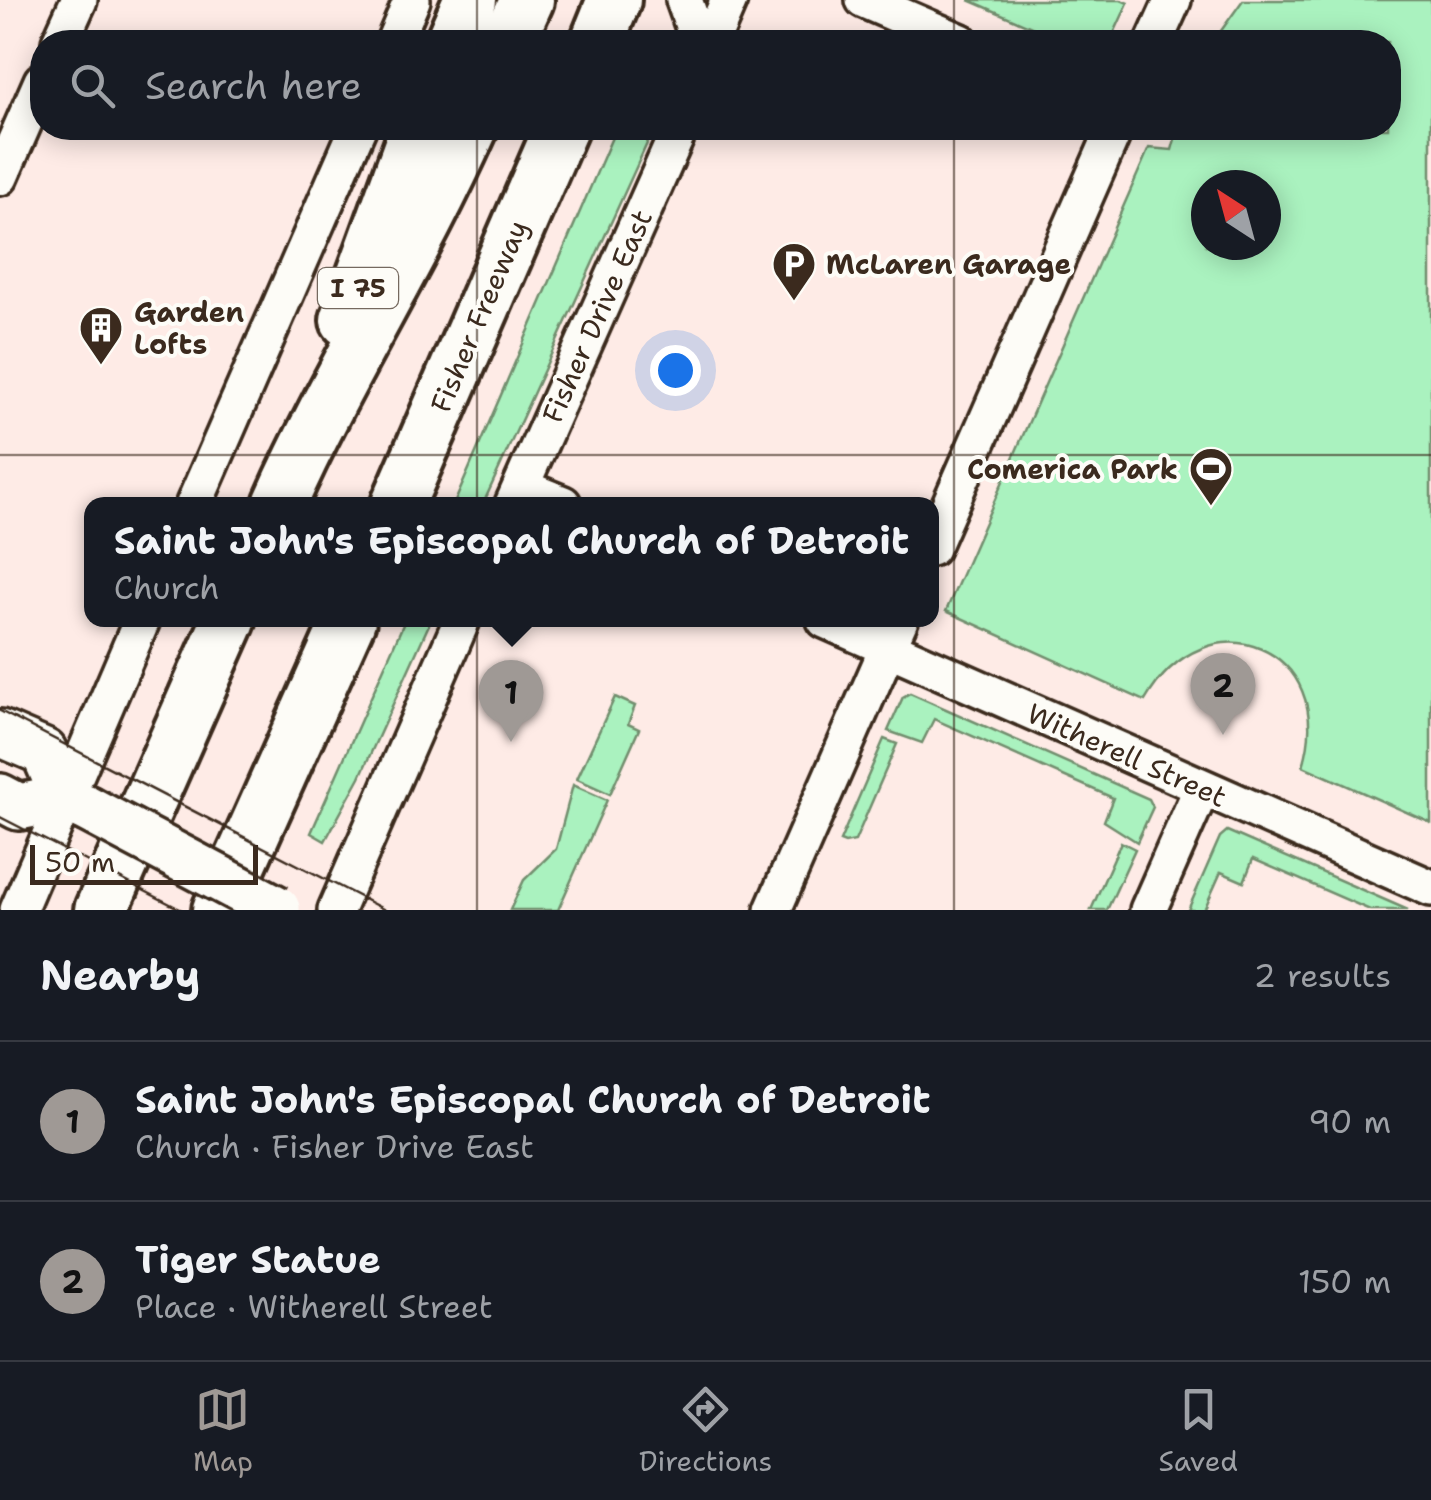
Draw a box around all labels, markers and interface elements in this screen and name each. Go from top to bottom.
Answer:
search box [30,30,1401,140]
icon: search [65,58,120,113]
text: Search here [145,60,362,111]
north arrow [1191,170,1281,260]
street label: Fisher Drive East [533,203,661,429]
street label: Fisher Freeway [421,214,537,418]
parking icon: McLaren Garage [771,241,817,302]
place label: McLaren Garage [826,245,1071,283]
road number: I 75 [318,268,398,308]
place label: Garden Lofts [134,293,244,363]
building icon: Garden Lofts [78,305,124,366]
your location [650,345,701,396]
sports icon: Comerica Park [1188,446,1234,507]
place label: Comerica Park [967,450,1178,488]
popup [84,497,939,627]
text: Saint John's Episcopal Church of Detroit [114,515,909,566]
text: Church [114,566,220,609]
pin: 2 [1190,652,1256,735]
pin: 1 [478,660,544,742]
street label: Witherell Street [1021,694,1233,816]
scale bar [30,840,258,884]
text: 50 m [45,843,115,881]
text: Nearby [40,947,200,1003]
text: 2 results [1254,954,1391,997]
text: Saint John's Episcopal Church of Detroit [135,1074,930,1125]
text: 1 [65,1100,80,1143]
text: 90 m [1308,1100,1391,1143]
text: Church · Fisher Drive East [135,1125,534,1168]
text: Tiger Statue [135,1234,381,1285]
text: 2 [61,1260,84,1303]
text: 150 m [1298,1260,1391,1303]
text: Place · Witherell Street [135,1285,493,1328]
tab: Map [193,1382,253,1480]
tab: Directions [639,1382,772,1480]
tab: Saved [1158,1382,1238,1480]

